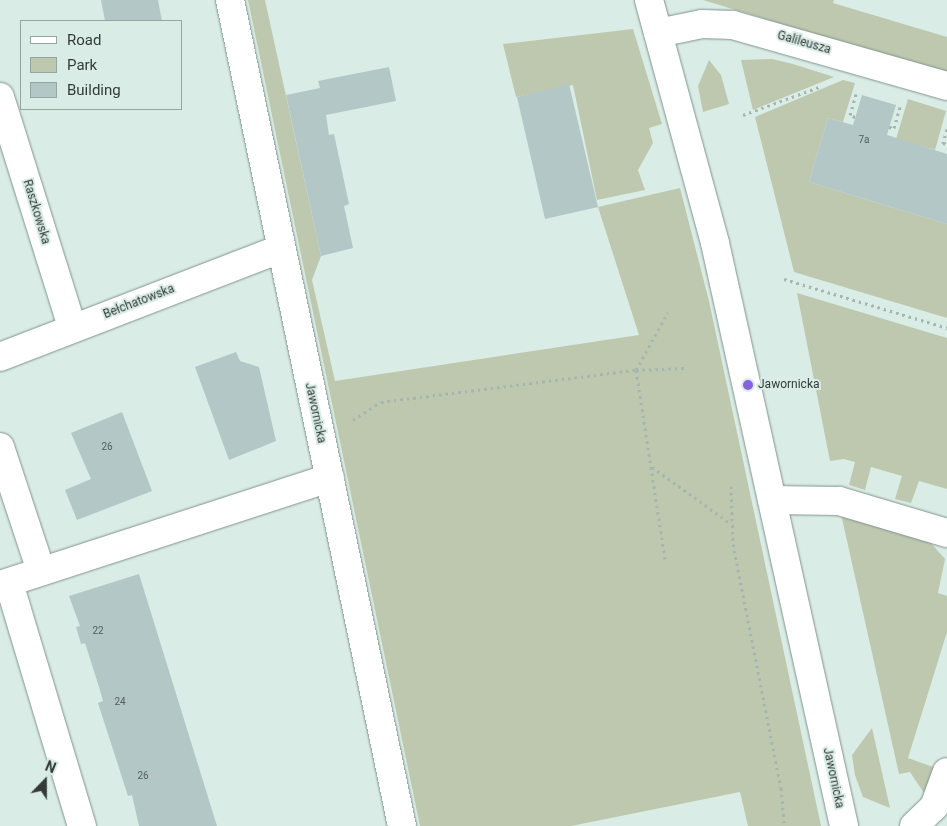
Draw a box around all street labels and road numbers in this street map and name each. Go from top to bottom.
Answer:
street label: Galileusza [776,28,832,58]
street label: Raszkowska [19,178,53,246]
street label: Bełchatowska [101,282,177,322]
street label: Jawornicka [302,381,328,445]
street label: Jawornicka [820,746,846,810]

